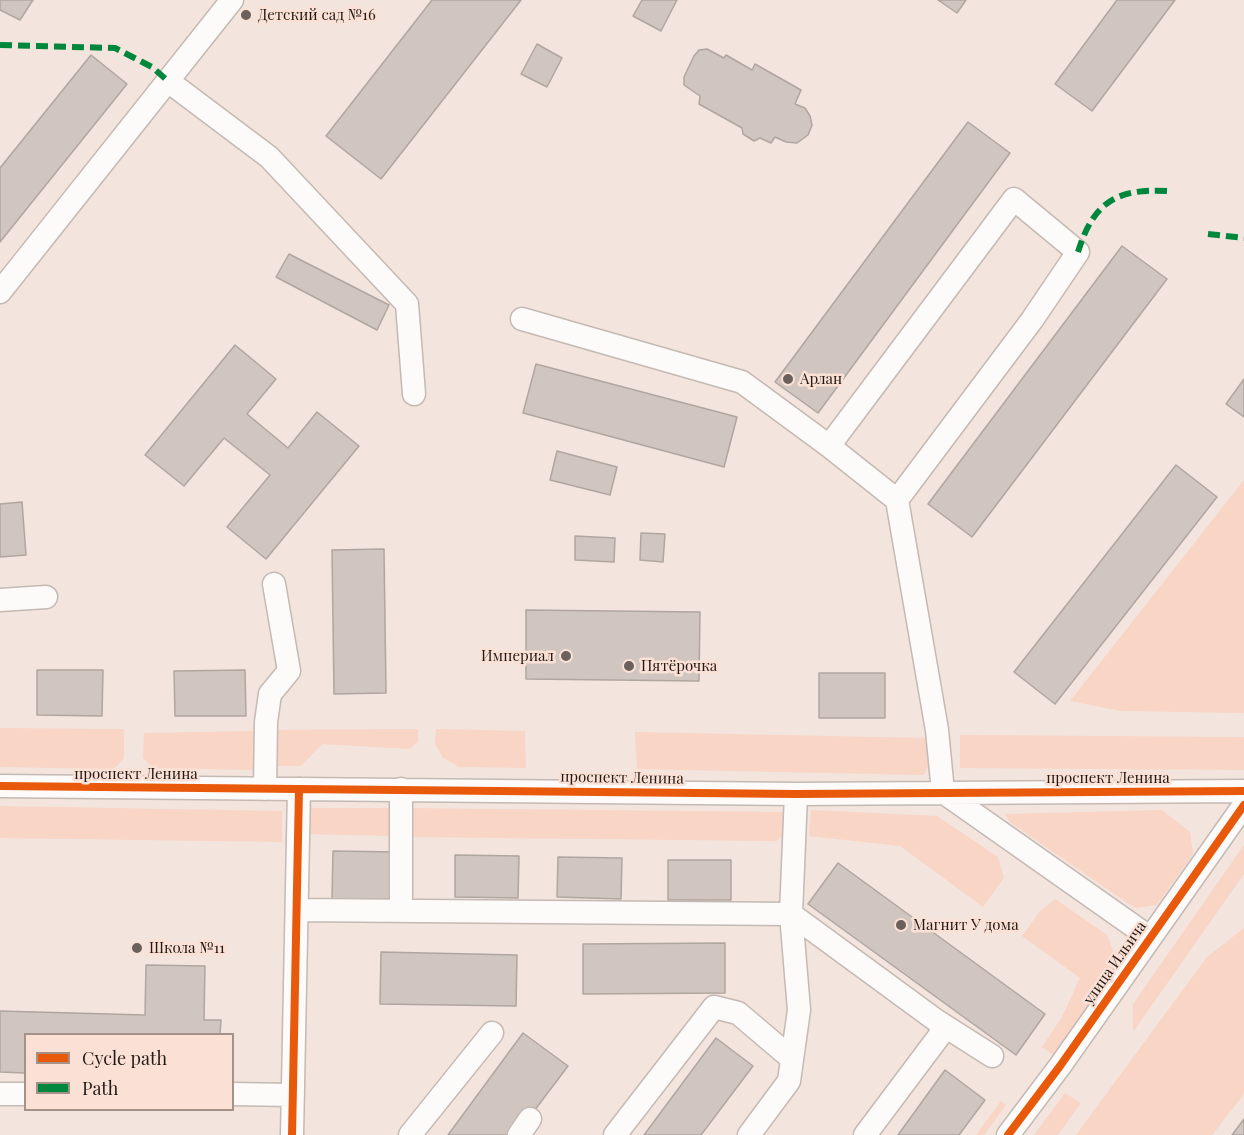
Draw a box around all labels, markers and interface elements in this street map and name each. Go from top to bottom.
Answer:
place label: Детский сад №16 [258,6,376,24]
marker: Детский сад №16 [239,8,253,22]
place label: Арлан [800,370,842,388]
marker: Арлан [781,372,795,386]
place label: Империал [481,647,554,665]
marker: Империал [559,649,573,663]
place label: Пятёрочка [641,657,717,675]
marker: Пятёрочка [622,659,636,673]
street label: проспект Ленина [74,765,198,783]
street label: проспект Ленина [560,768,684,788]
street label: проспект Ленина [1046,769,1170,787]
place label: Магнит У дома [913,916,1019,934]
marker: Магнит У дома [894,918,908,932]
street label: улица Ильича [1080,918,1150,1008]
place label: Школа №11 [149,939,225,957]
marker: Школа №11 [130,941,144,955]
legend [24,1033,234,1111]
text: Cycle path [82,1046,167,1070]
text: Path [82,1076,118,1100]

